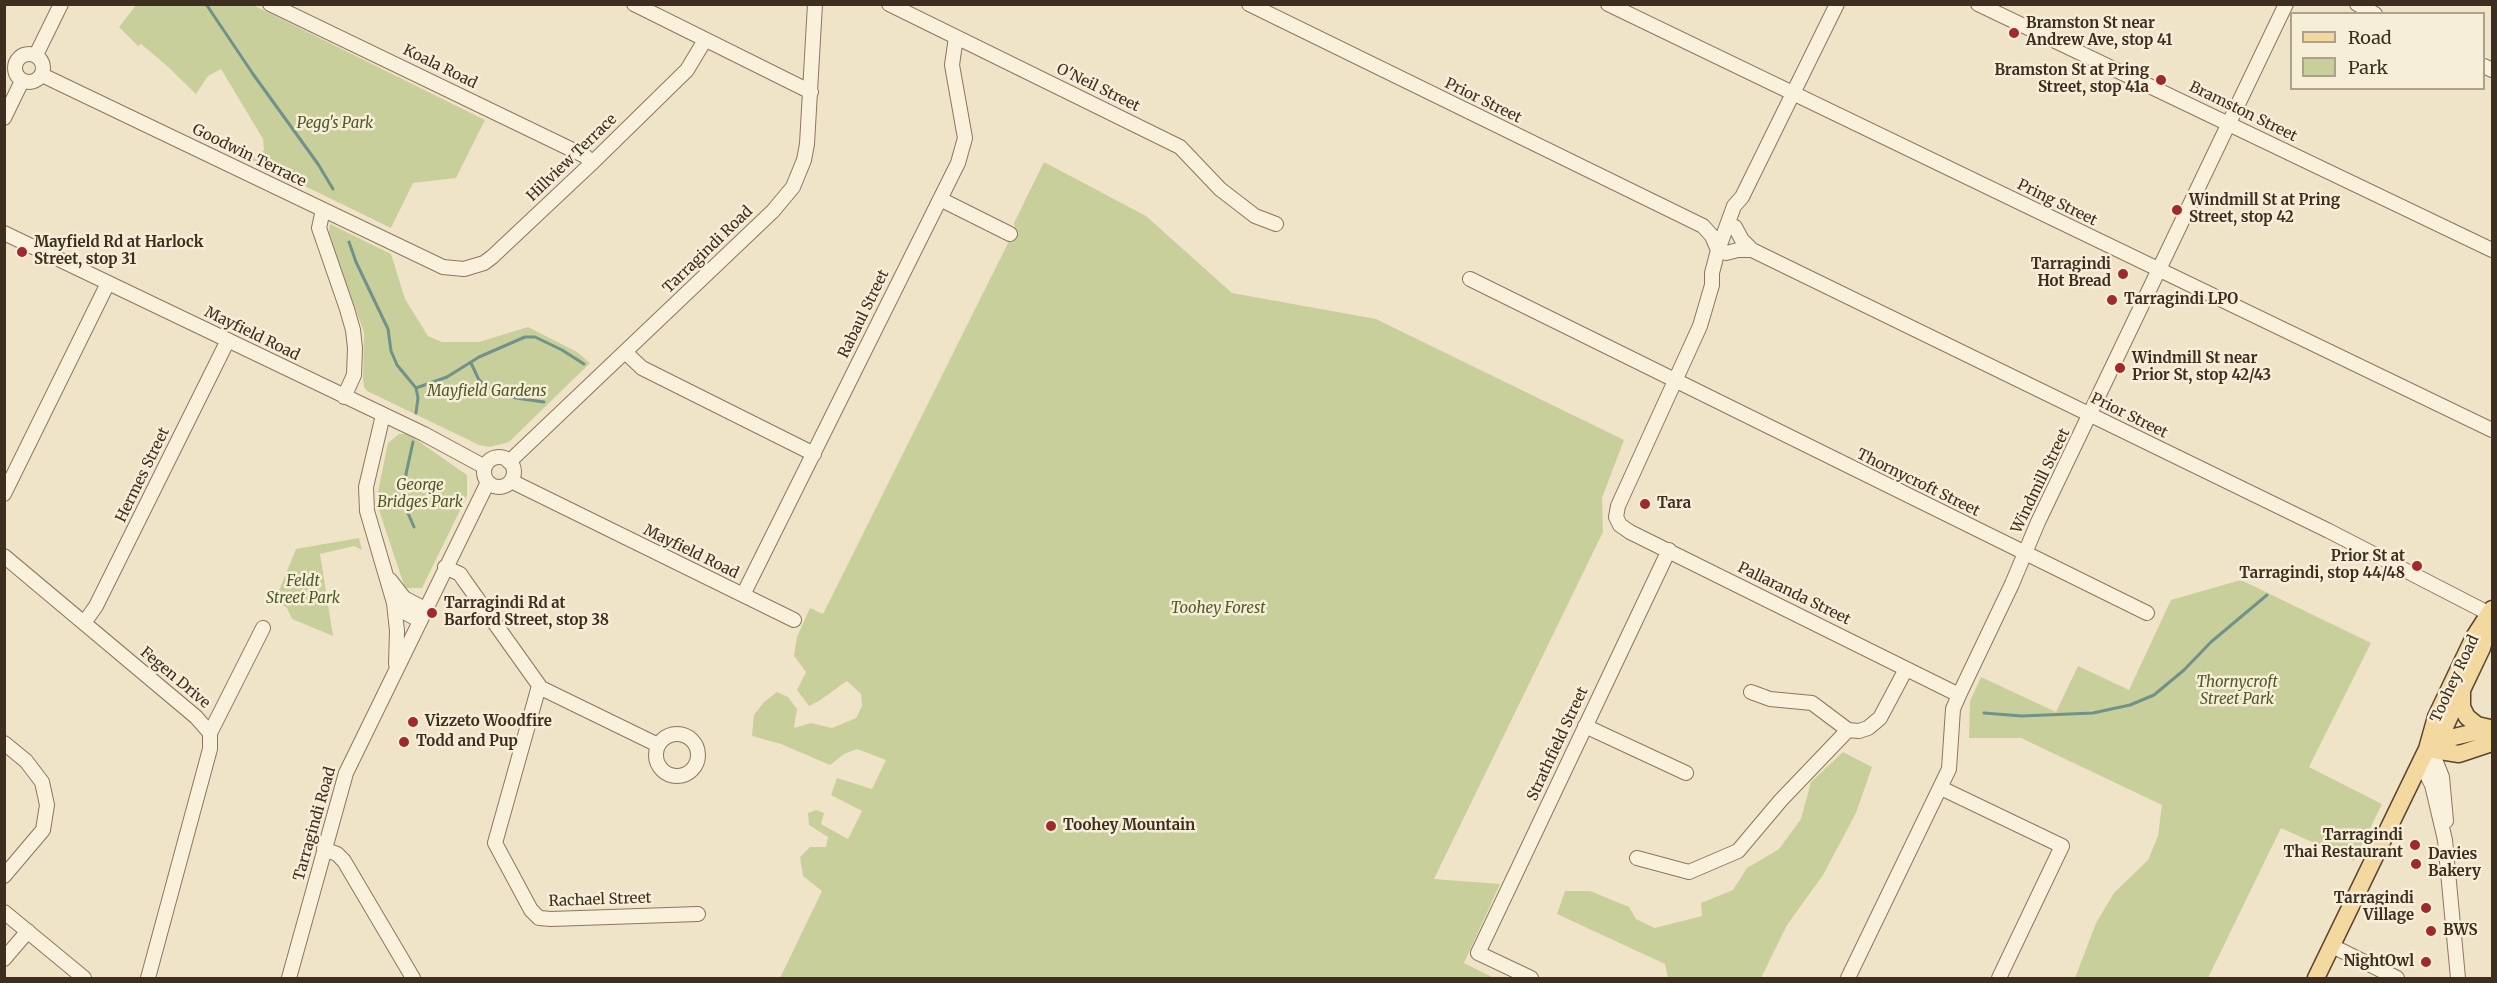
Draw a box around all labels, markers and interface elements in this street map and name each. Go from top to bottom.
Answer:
legend [2290,12,2485,90]
place label: Bramston St near Andrew Ave, stop 41 [2026,15,2172,50]
marker: Bramston St near Andrew Ave, stop 41 [2007,26,2021,40]
text: Road [2348,26,2392,49]
street label: Koala Road [400,41,480,93]
text: Park [2348,56,2388,79]
street label: O'Neil Street [1053,60,1143,116]
place label: Bramston St at Pring Street, stop 41a [1994,62,2149,97]
marker: Bramston St at Pring Street, stop 41a [2154,73,2168,87]
street label: Prior Street [1442,75,1524,127]
street label: Bramston Street [2186,78,2300,146]
street label: Hillview Terrace [523,111,621,205]
park label: Pegg's Park [297,115,373,133]
street label: Goodwin Terrace [189,121,309,191]
street label: Pring Street [2014,176,2100,230]
place label: Windmill St at Pring Street, stop 42 [2189,192,2340,227]
street label: Tarragindi Road [659,203,757,297]
marker: Windmill St at Pring Street, stop 42 [2170,203,2184,217]
place label: Mayfield Rd at Harlock Street, stop 31 [34,234,203,269]
marker: Mayfield Rd at Harlock Street, stop 31 [15,245,29,259]
place label: Tarragindi Hot Bread [2031,256,2111,291]
street label: Rabaul Street [835,267,893,361]
marker: Tarragindi Hot Bread [2116,267,2130,281]
place label: Tarragindi LPO [2124,291,2238,309]
marker: Tarragindi LPO [2105,293,2119,307]
street label: Mayfield Road [202,303,302,365]
place label: Windmill St near Prior St, stop 42/43 [2132,350,2271,385]
marker: Windmill St near Prior St, stop 42/43 [2113,361,2127,375]
park label: Mayfield Gardens [427,383,547,401]
street label: Prior Street [2088,390,2170,442]
street label: Hermes Street [112,425,174,525]
street label: Windmill Street [2008,426,2074,536]
street label: Thornycroft Street [1854,445,1982,521]
park label: George Bridges Park [377,477,463,512]
place label: Tara [1657,495,1691,513]
marker: Tara [1638,497,1652,511]
street label: Mayfield Road [641,521,741,583]
place label: Prior St at Tarragindi, stop 44/48 [2239,548,2405,583]
street label: Pallaranda Street [1735,559,1853,629]
marker: Prior St at Tarragindi, stop 44/48 [2410,559,2424,573]
park label: Feldt Street Park [266,573,340,608]
place label: Tarragindi Rd at Barford Street, stop 38 [444,595,609,630]
park label: Toohey Forest [1171,600,1265,618]
marker: Tarragindi Rd at Barford Street, stop 38 [425,606,439,620]
street label: Toohey Road [2427,633,2483,725]
street label: Fegen Drive [136,644,214,712]
park label: Thornycroft Street Park [2196,674,2278,709]
street label: Strathfield Street [1524,684,1592,804]
place label: Vizzeto Woodfire [425,713,552,731]
marker: Vizzeto Woodfire [406,715,420,729]
place label: Todd and Pup [416,733,518,751]
marker: Todd and Pup [397,735,411,749]
street label: Tarragindi Road [290,765,340,883]
place label: Toohey Mountain [1063,817,1195,835]
marker: Toohey Mountain [1044,819,1058,833]
place label: Tarragindi Thai Restaurant [2284,827,2403,862]
marker: Tarragindi Thai Restaurant [2408,838,2422,852]
place label: Davies Bakery [2428,846,2481,881]
marker: Davies Bakery [2409,857,2423,871]
street label: Rachael Street [548,889,652,911]
place label: Tarragindi Village [2334,890,2414,925]
marker: Tarragindi Village [2419,901,2433,915]
place label: BWS [2443,922,2478,940]
marker: BWS [2424,924,2438,938]
place label: NightOwl [2343,953,2414,971]
marker: NightOwl [2419,955,2433,969]

